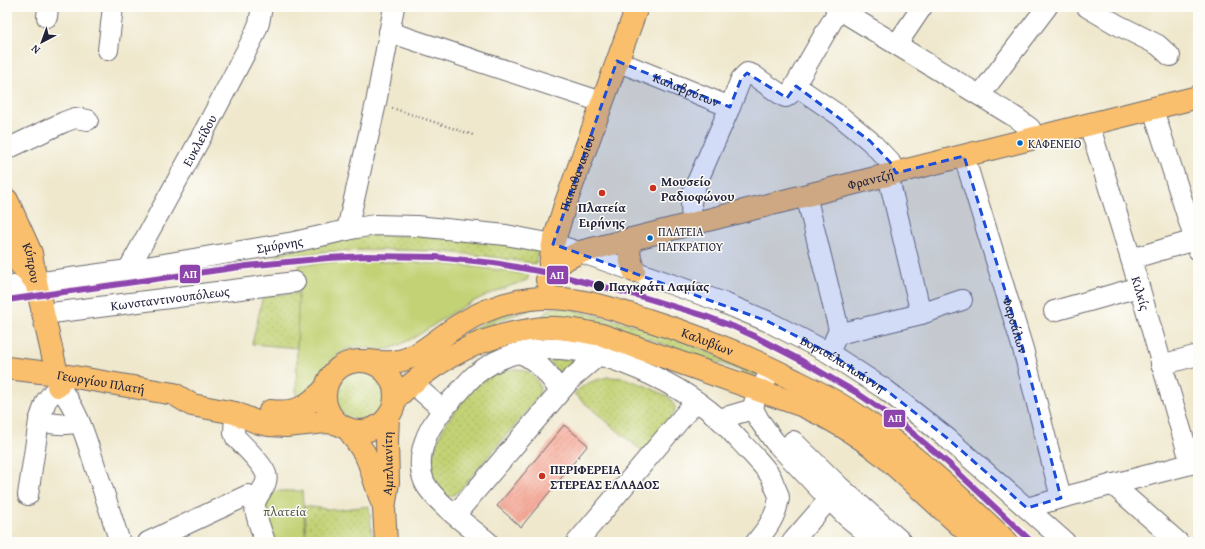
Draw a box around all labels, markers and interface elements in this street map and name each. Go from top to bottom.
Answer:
north arrow [22,22,62,62]
text: N [27,41,43,58]
street label: Καλαβρύτων [650,68,723,112]
street label: Ευκλείδου [178,111,222,170]
street label: Παπαθανασίου [555,131,600,213]
place label: ΚΑΦΕΝΕΙΟ [1028,135,1081,152]
marker: ΚΑΦΕΝΕΙΟ [1015,138,1025,148]
street label: Φραντζή [845,165,896,195]
place label: Μουσείο Ραδιοφώνου [661,172,734,206]
marker: Μουσείο Ραδιοφώνου [648,183,658,193]
marker: Πλατεία Ειρήνης [597,188,607,198]
place label: Πλατεία Ειρήνης [578,198,626,232]
place label: ΠΛΑΤΕΙΑ ΠΑΓΚΡΑΤΙΟΥ [658,223,724,255]
street label: Σμύρνης [255,231,305,258]
marker: ΠΛΑΤΕΙΑ ΠΑΓΚΡΑΤΙΟΥ [645,233,655,243]
street label: Κύπρου [17,240,45,285]
line badge: ΑΠ [179,264,201,284]
line badge: ΑΠ [546,265,569,285]
text: ΑΠ [183,266,198,282]
text: ΑΠ [550,267,565,283]
street label: Κιλκίς [1127,274,1155,313]
place label: Παγκράτι Λαμίας [609,277,709,296]
marker: Παγκράτι Λαμίας [592,279,606,293]
street label: Κωνσταντινουπόλεως [109,281,231,315]
street label: Φαρσάλων [998,295,1033,356]
street label: Καλυβίων [679,323,737,361]
street label: Βορτσέλα Ιωάννη [797,331,888,397]
street label: Γεωργίου Πλατή [56,365,146,399]
line badge: ΑΠ [883,409,906,428]
text: ΑΠ [888,410,903,426]
street label: Αμπλιανίτη [377,431,398,496]
place label: ΠΕΡΙΦΕΡΕΙΑ ΣΤΕΡΕΑΣ ΕΛΛΑΔΟΣ [550,460,659,494]
marker: ΠΕΡΙΦΕΡΕΙΑ ΣΤΕΡΕΑΣ ΕΛΛΑΔΟΣ [537,471,547,481]
park label: πλατεία [263,502,307,521]

